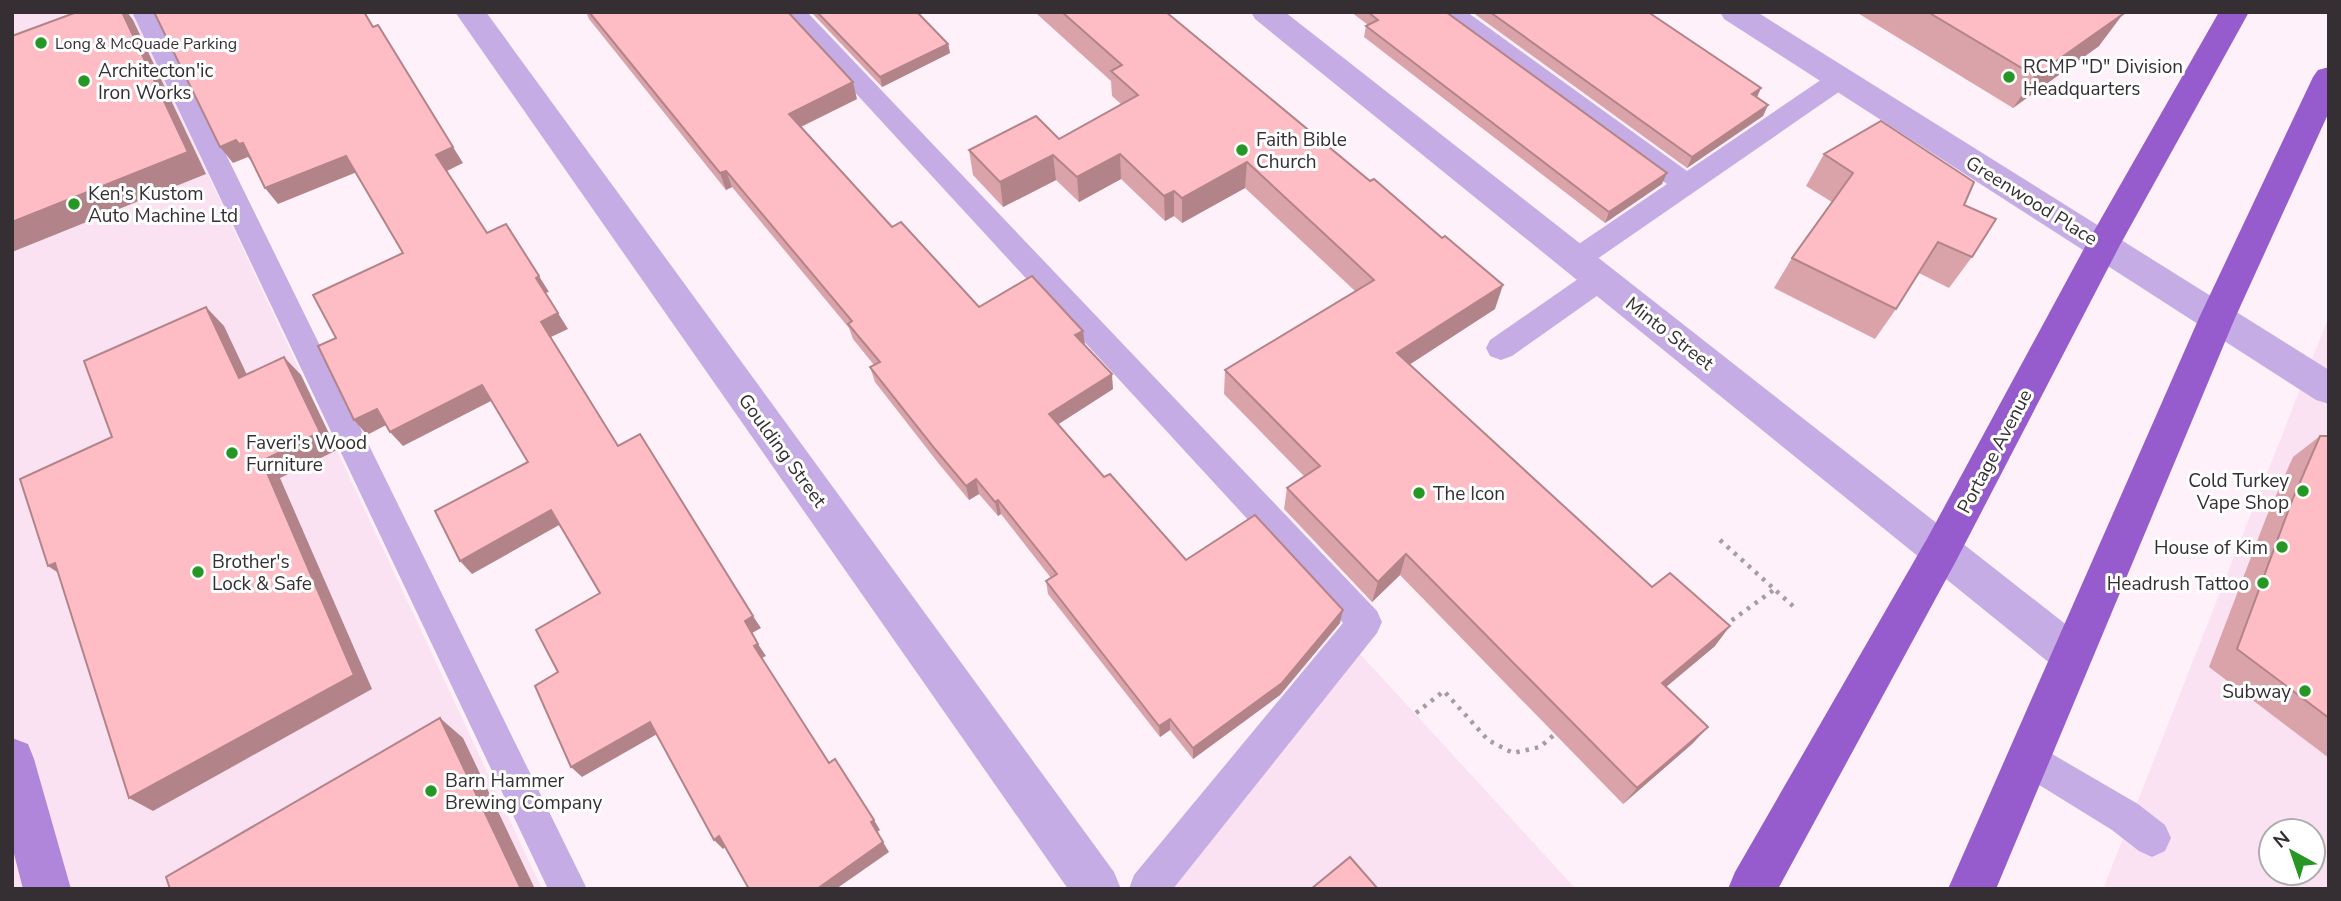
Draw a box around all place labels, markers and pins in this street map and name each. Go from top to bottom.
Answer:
place label: Long & McQuade Parking [55,33,237,55]
marker: Long & McQuade Parking [33,35,49,51]
place label: RCMP "D" Division Headquarters [2023,54,2183,102]
place label: Architecton'ic Iron Works [98,58,214,106]
marker: RCMP "D" Division Headquarters [2001,69,2017,85]
marker: Architecton'ic Iron Works [76,73,92,89]
place label: Faith Bible Church [1256,127,1347,175]
marker: Faith Bible Church [1234,142,1250,158]
place label: Ken's Kustom Auto Machine Ltd [88,181,238,229]
marker: Ken's Kustom Auto Machine Ltd [66,196,82,212]
place label: Faveri's Wood Furniture [246,430,367,478]
marker: Faveri's Wood Furniture [224,445,240,461]
place label: Cold Turkey Vape Shop [2188,468,2289,516]
place label: The Icon [1433,481,1505,507]
marker: Cold Turkey Vape Shop [2295,483,2311,499]
marker: The Icon [1411,485,1427,501]
place label: House of Kim [2154,535,2268,561]
marker: House of Kim [2274,539,2290,555]
place label: Brother's Lock & Safe [212,549,312,597]
marker: Brother's Lock & Safe [190,564,206,580]
place label: Headrush Tattoo [2107,571,2249,597]
marker: Headrush Tattoo [2255,575,2271,591]
place label: Subway [2222,679,2291,705]
marker: Subway [2297,683,2313,699]
place label: Barn Hammer Brewing Company [445,768,603,816]
marker: Barn Hammer Brewing Company [423,783,439,799]

